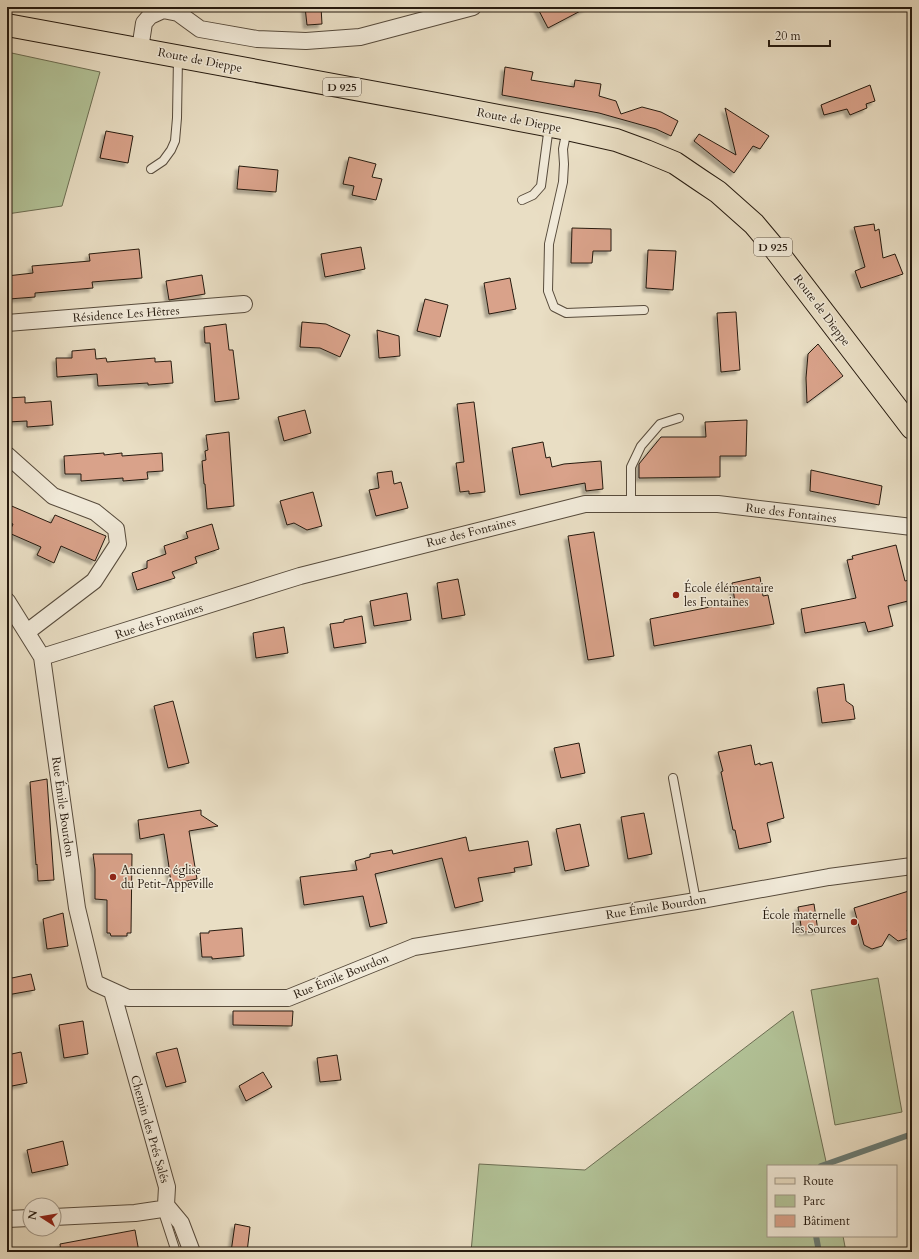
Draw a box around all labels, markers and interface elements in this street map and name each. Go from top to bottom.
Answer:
scale bar [769,22,830,48]
text: 20 m [775,28,802,44]
street label: Route de Dieppe [156,44,244,76]
road number: D 925 [323,78,361,96]
street label: Route de Dieppe [475,104,563,136]
road number: D 925 [754,238,792,256]
street label: Route de Dieppe [790,271,854,349]
street label: Résidence Les Hêtres [72,302,180,326]
street label: Rue des Fontaines [745,499,837,527]
street label: Rue des Fontaines [425,513,517,551]
place label: École élémentaire les Fontaines [684,579,774,610]
marker: École élémentaire les Fontaines [671,590,681,600]
street label: Rue des Fontaines [113,599,205,643]
street label: Rue Émile Bourdon [48,755,79,859]
place label: Ancienne église du Petit-Appeville [121,862,214,892]
marker: Ancienne église du Petit-Appeville [108,872,118,882]
street label: Rue Émile Bourdon [604,890,708,923]
place label: École maternelle les Sources [762,906,846,937]
marker: École maternelle les Sources [849,917,859,927]
street label: Rue Émile Bourdon [291,949,391,1002]
street label: Chemin des Prés Salés [127,1073,173,1185]
legend [767,1165,897,1237]
text: Route [803,1173,834,1189]
text: Parc [803,1193,826,1209]
north arrow [22,1197,62,1237]
text: N [24,1208,41,1221]
text: Bâtiment [803,1213,850,1229]

